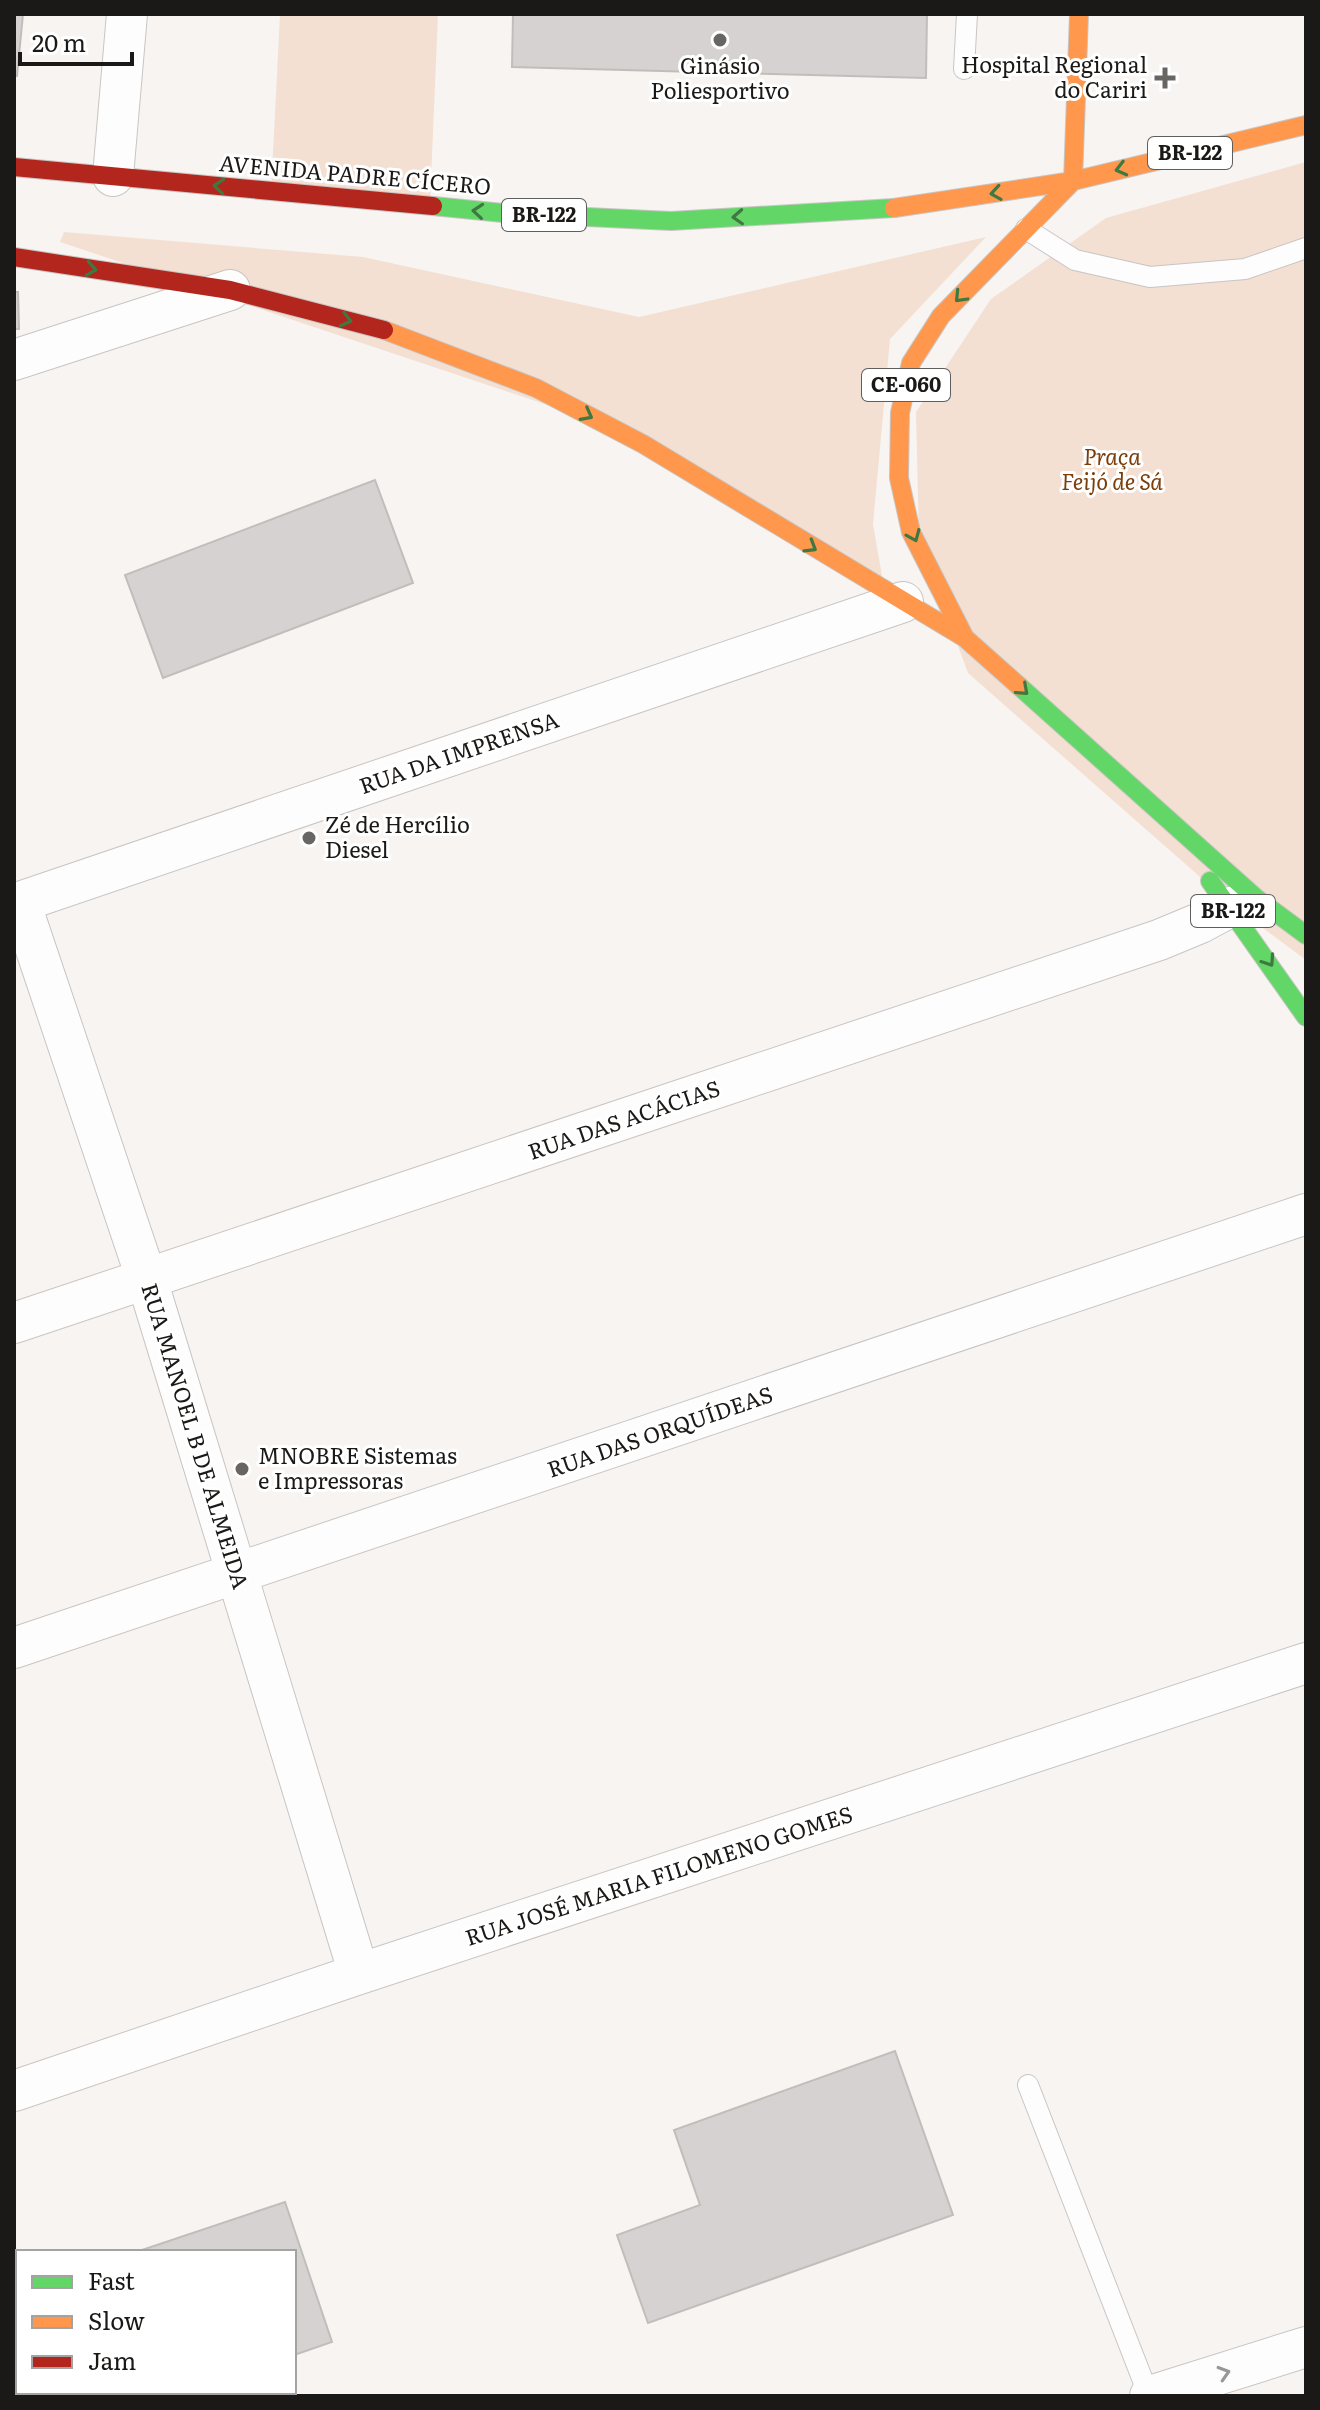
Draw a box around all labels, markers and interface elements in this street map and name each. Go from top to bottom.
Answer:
scale bar [20,16,132,66]
text: 20 m [32,24,86,59]
marker: Ginásio Poliesportivo [711,31,729,49]
place label: Hospital Regional do Cariri [961,47,1147,105]
place label: Ginásio Poliesportivo [650,48,790,106]
marker: Hospital Regional do Cariri [1154,67,1176,89]
road number: BR-122 [1148,137,1232,169]
street label: AVENIDA PADRE CÍCERO [218,145,492,202]
one-way arrow [1115,160,1129,177]
one-way arrow [212,178,225,195]
one-way arrow [989,184,1003,201]
road number: BR-122 [502,199,586,231]
one-way arrow [471,202,484,219]
one-way arrow [731,209,744,226]
one-way arrow [84,260,98,277]
one-way arrow [955,288,969,302]
one-way arrow [338,311,352,328]
road number: CE-060 [862,369,950,401]
one-way arrow [579,405,594,420]
park label: Praça Feijó de Sá [1061,439,1163,497]
one-way arrow [905,528,921,543]
one-way arrow [802,537,817,553]
one-way arrow [1014,681,1028,696]
street label: RUA DA IMPRENSA [354,702,563,801]
place label: Zé de Hercílio Diesel [325,807,470,865]
marker: Zé de Hercílio Diesel [300,829,318,847]
road number: BR-122 [1191,895,1275,927]
one-way arrow [1259,953,1274,967]
street label: RUA DAS ACÁCIAS [523,1070,724,1167]
street label: RUA MANOEL B DE ALMEIDA [134,1279,259,1592]
street label: RUA DAS ORQUÍDEAS [542,1376,777,1485]
place label: MNOBRE Sistemas e Impressoras [258,1438,457,1496]
marker: MNOBRE Sistemas e Impressoras [233,1460,251,1478]
street label: RUA JOSÉ MARIA FILOMENO GOMES [461,1796,856,1953]
legend [16,2250,296,2394]
text: Fast [88,2262,135,2297]
text: Slow [88,2302,145,2337]
text: Jam [88,2342,136,2377]
one-way arrow [1217,2366,1231,2382]

